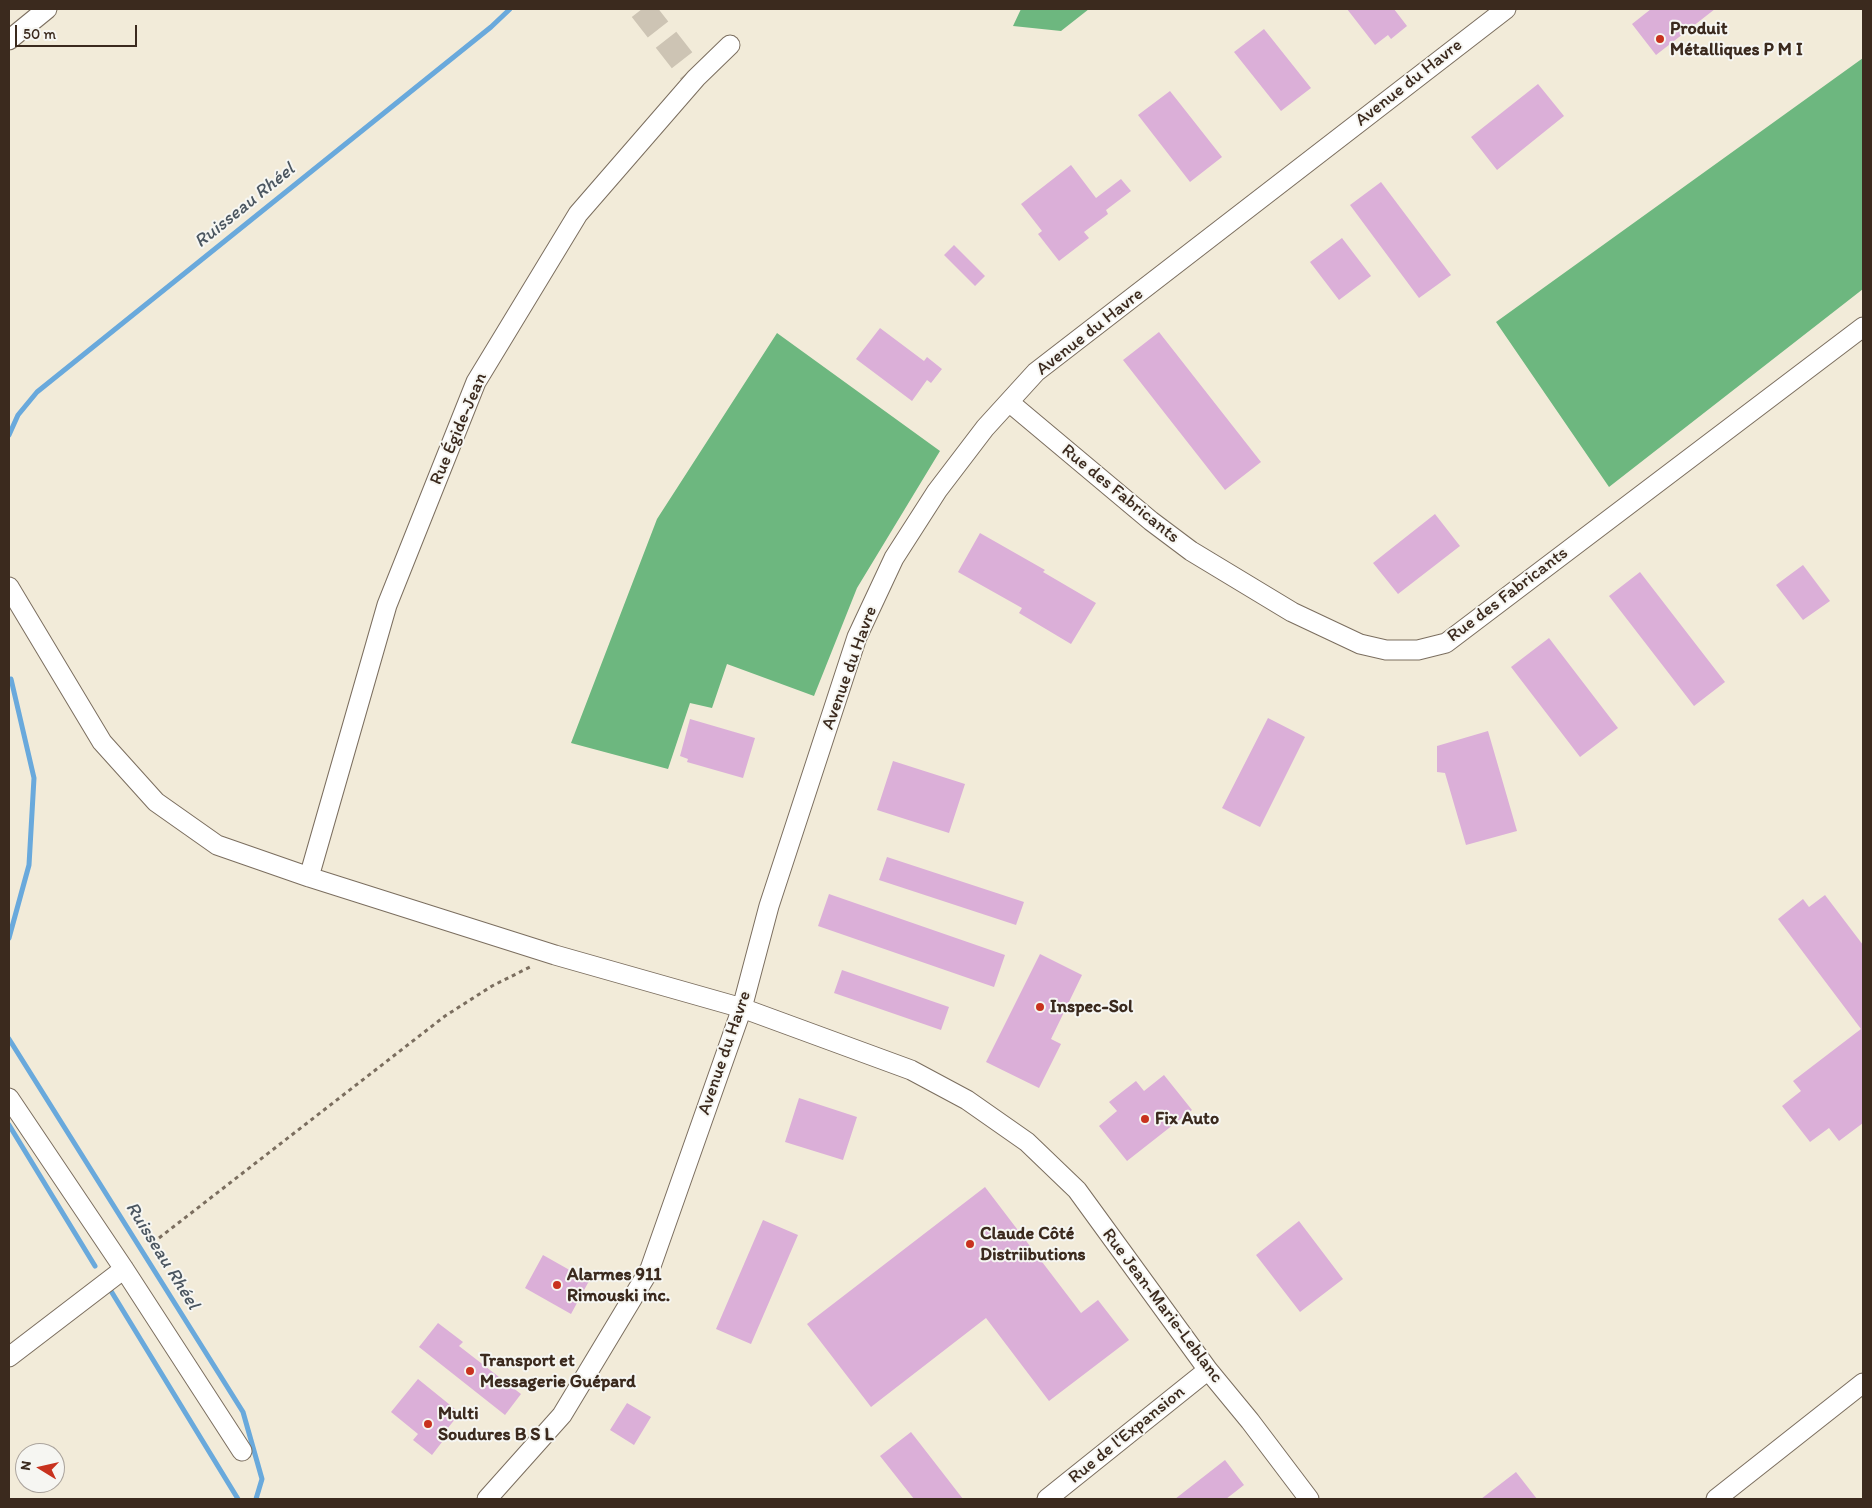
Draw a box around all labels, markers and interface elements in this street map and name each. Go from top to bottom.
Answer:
scale bar [18,15,140,47]
place label: Produit Métalliques P M I [1670,18,1803,60]
text: 50 m [23,25,56,43]
marker: Produit Métalliques P M I [1654,33,1666,45]
street label: Avenue du Havre [1351,35,1467,131]
water label: Ruisseau Rhéel [190,159,300,253]
street label: Avenue du Havre [1032,284,1148,380]
street label: Rue Égide-Jean [426,370,492,488]
street label: Rue des Fabricants [1057,440,1183,548]
street label: Rue des Fabricants [1443,543,1573,647]
street label: Avenue du Havre [818,603,882,733]
street label: Avenue du Havre [694,988,756,1118]
place label: Inspec-Sol [1050,996,1133,1018]
marker: Inspec-Sol [1034,1001,1046,1013]
place label: Fix Auto [1155,1108,1219,1130]
marker: Fix Auto [1139,1113,1151,1125]
water label: Ruisseau Rhéel [120,1198,204,1314]
place label: Claude Côté Distriibutions [980,1223,1086,1266]
street label: Rue Jean-Marie-Leblanc [1097,1225,1227,1387]
marker: Claude Côté Distriibutions [964,1238,976,1250]
place label: Alarmes 911 Rimouski inc. [567,1264,670,1306]
marker: Alarmes 911 Rimouski inc. [551,1279,563,1291]
place label: Transport et Messagerie Guépard [480,1350,636,1392]
marker: Transport et Messagerie Guépard [464,1365,476,1377]
street label: Rue de l'Expansion [1064,1381,1190,1489]
place label: Multi Soudures B S L [438,1403,554,1446]
marker: Multi Soudures B S L [422,1418,434,1430]
north arrow [15,1443,65,1493]
text: N [17,1460,35,1472]

